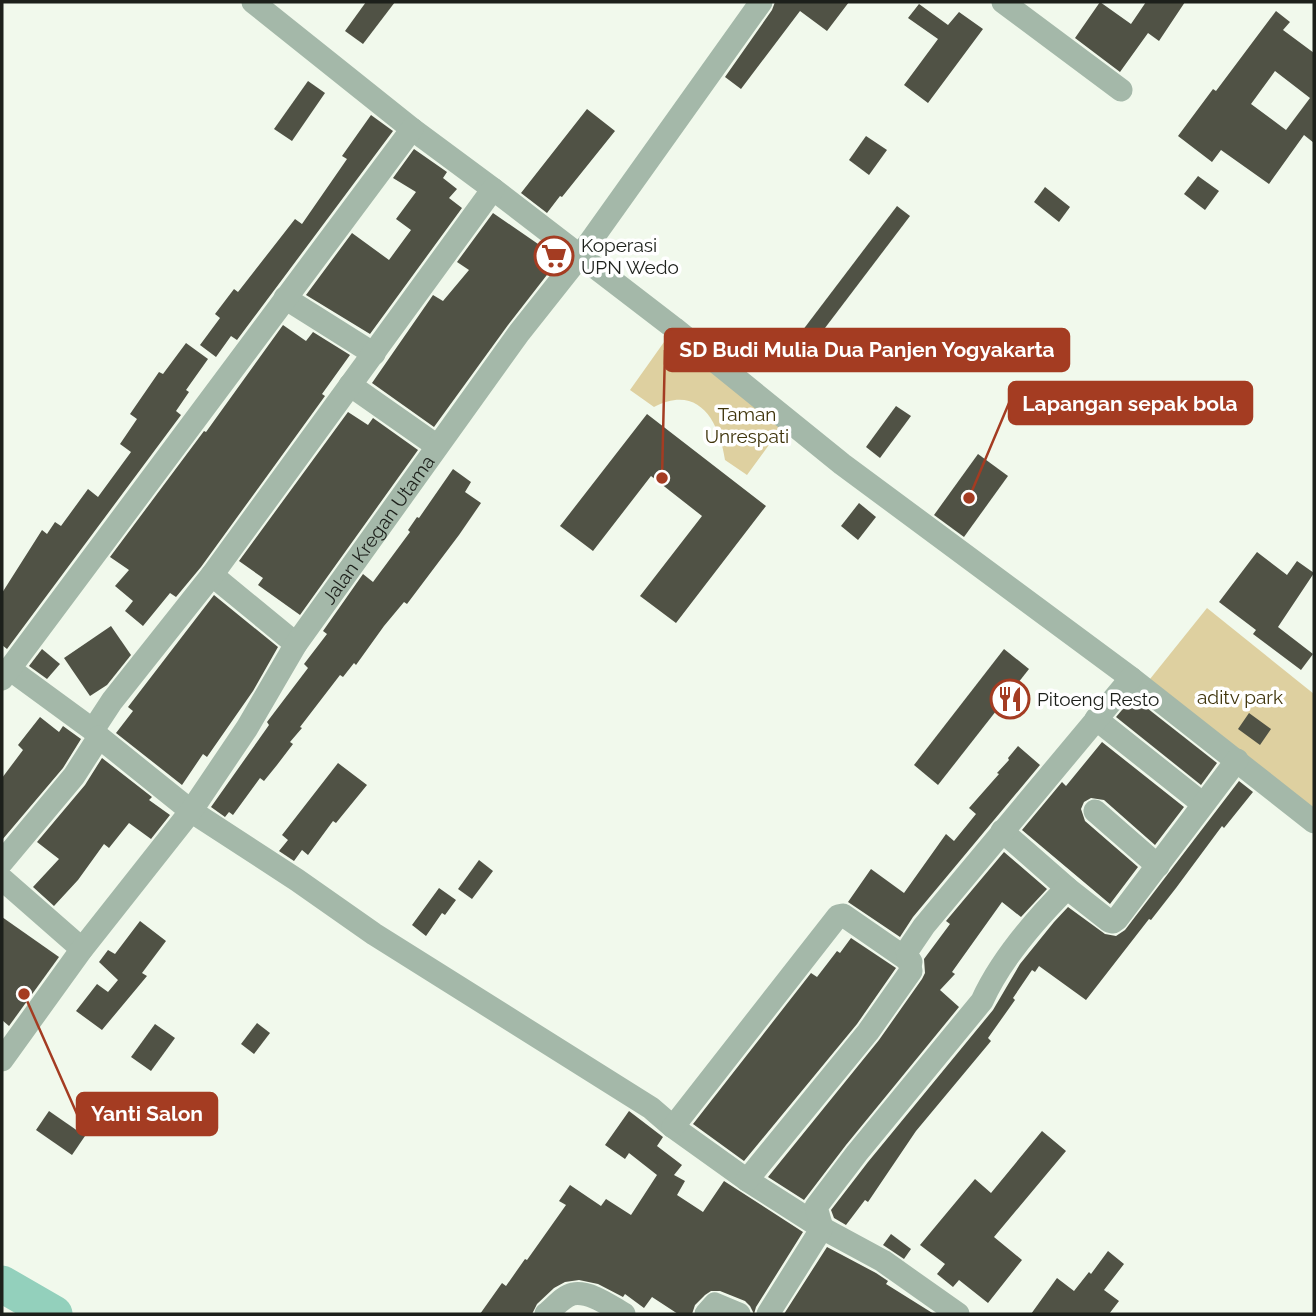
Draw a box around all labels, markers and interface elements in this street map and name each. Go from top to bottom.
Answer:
place label: Koperasi UPN Wedo [581,234,679,278]
supermarket icon: Koperasi UPN Wedo [533,235,575,277]
callout: SD Budi Mulia Dua Panjen Yogyakarta [665,329,1069,371]
text: SD Budi Mulia Dua Panjen Yogyakarta [679,337,1055,362]
callout: Lapangan sepak bola [1009,382,1252,424]
text: Lapangan sepak bola [1022,391,1238,416]
park label: Taman Unrespati [705,403,789,447]
street label: Jalan Kregan Utama [317,451,439,608]
restaurant icon: Pitoeng Resto [989,678,1031,720]
park label: aditv park [1197,686,1283,708]
place label: Pitoeng Resto [1037,688,1159,710]
callout: Yanti Salon [77,1093,217,1135]
text: Yanti Salon [91,1101,203,1126]

